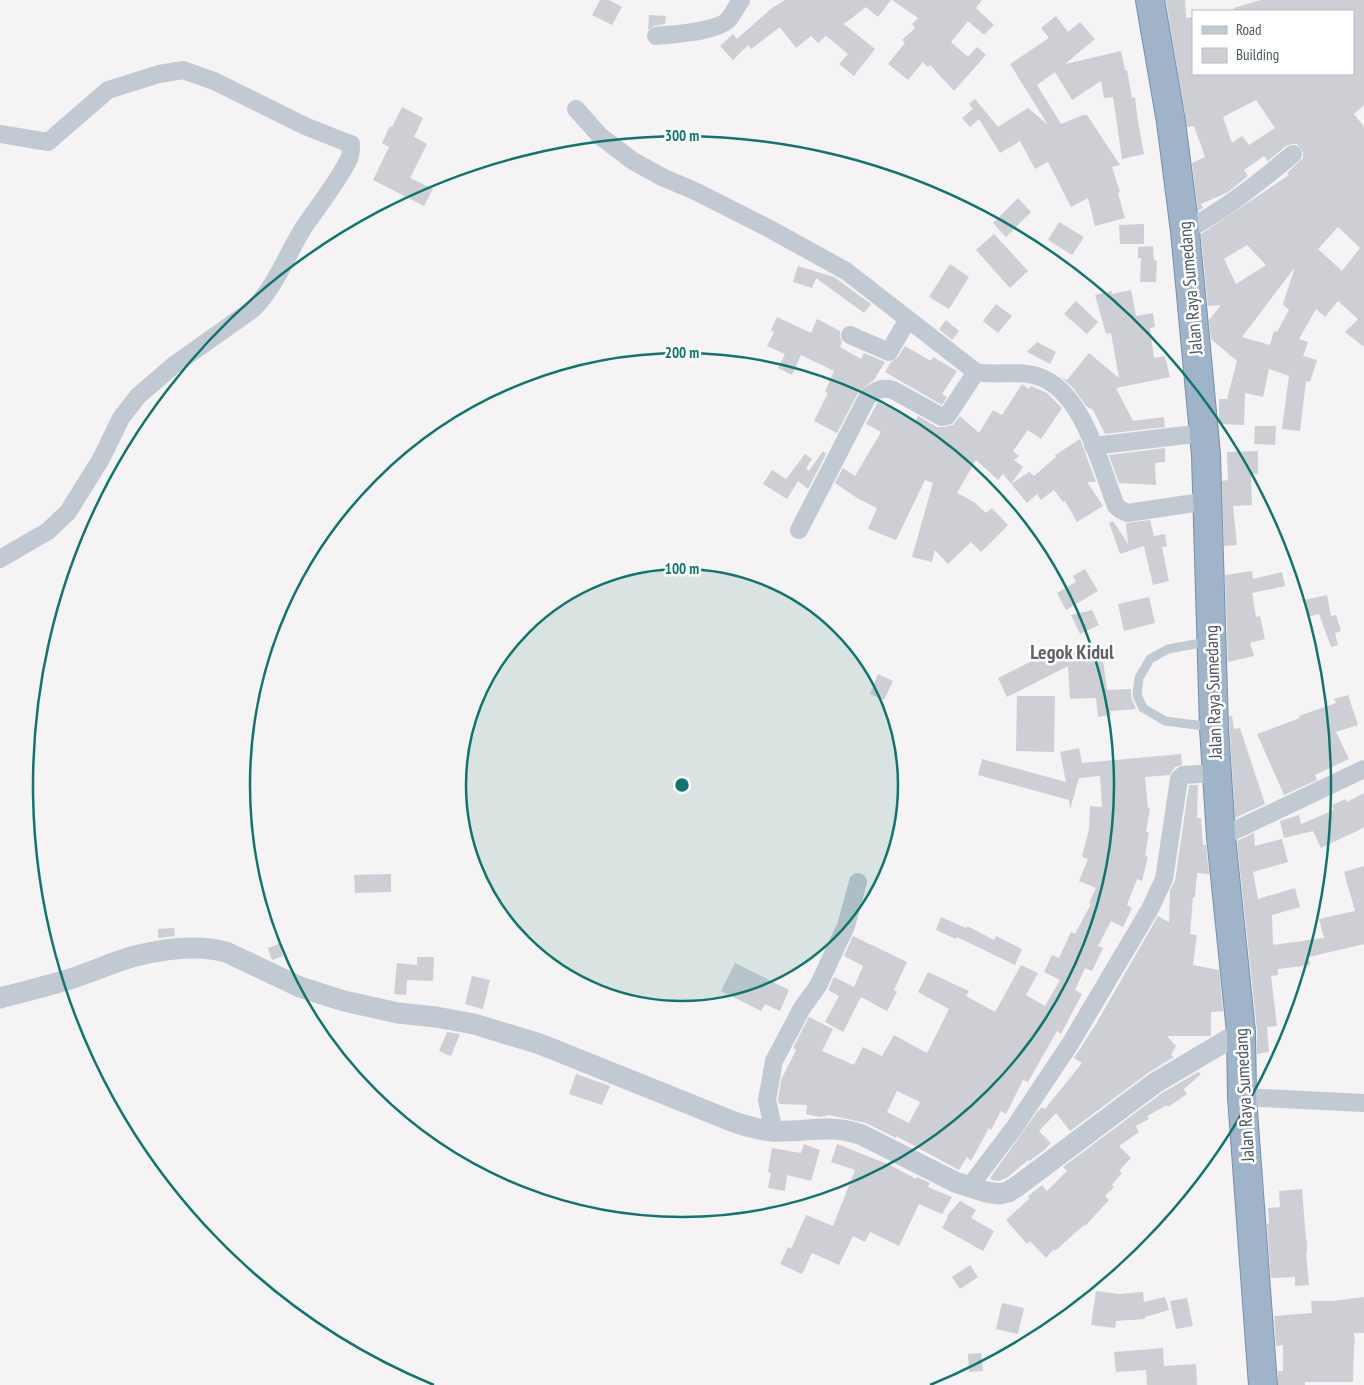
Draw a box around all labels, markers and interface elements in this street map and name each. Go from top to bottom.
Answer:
legend [1192,10,1354,75]
text: Road [1236,20,1262,39]
text: Building [1236,45,1279,64]
text: 300 m [665,126,699,145]
street label: Jalan Raya Sumedang [1173,220,1207,357]
text: 200 m [665,343,699,362]
text: 100 m [665,559,699,578]
street label: Jalan Raya Sumedang [1199,625,1227,760]
district label: Legok Kidul [1030,639,1114,665]
centre of rings [673,776,691,794]
street label: Jalan Raya Sumedang [1229,1028,1259,1163]

